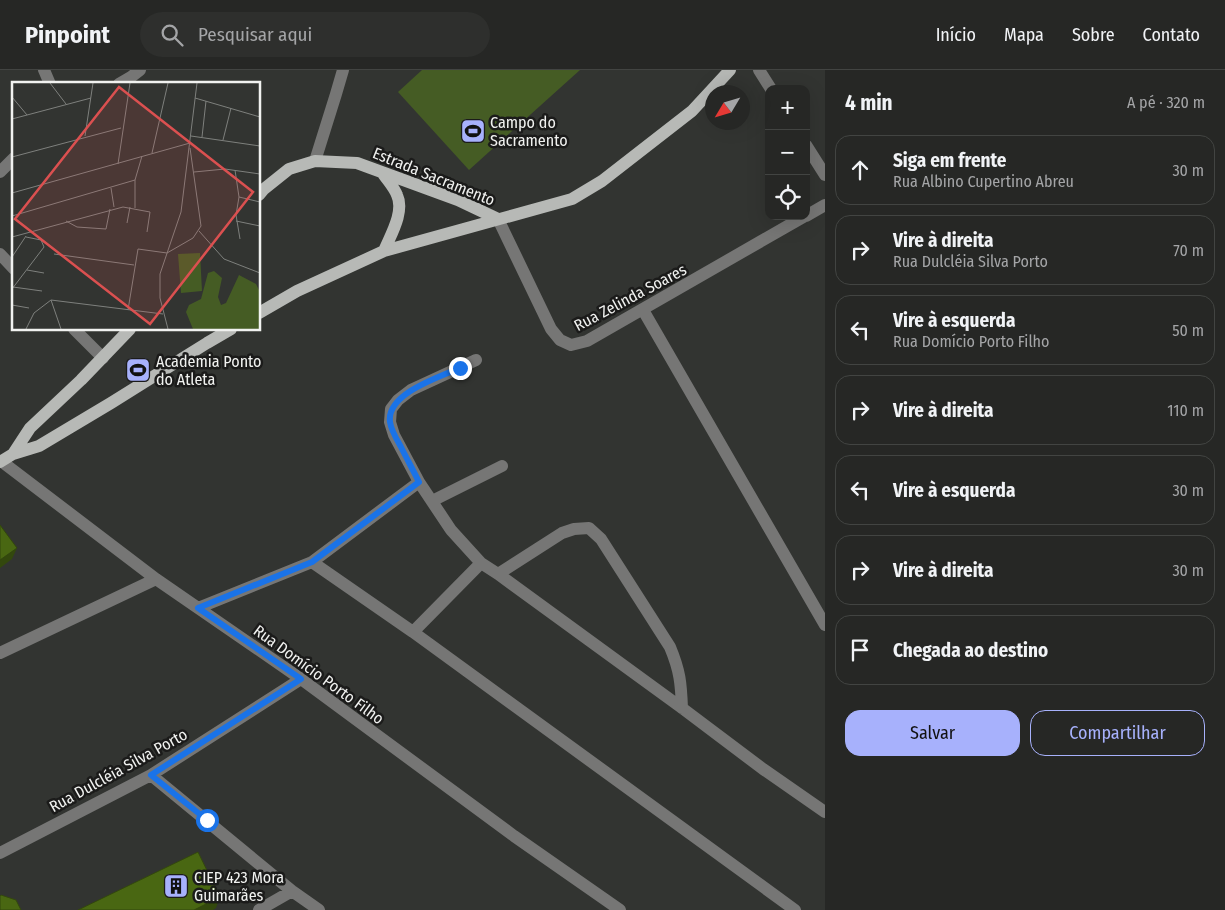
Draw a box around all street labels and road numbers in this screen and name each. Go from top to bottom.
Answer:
street label: Estrada Sacramento [370,143,498,210]
street label: Rua Zelinda Soares [571,260,690,335]
street label: Rua Domício Porto Filho [250,621,388,728]
street label: Rua Dulcléia Silva Porto [46,725,191,816]

